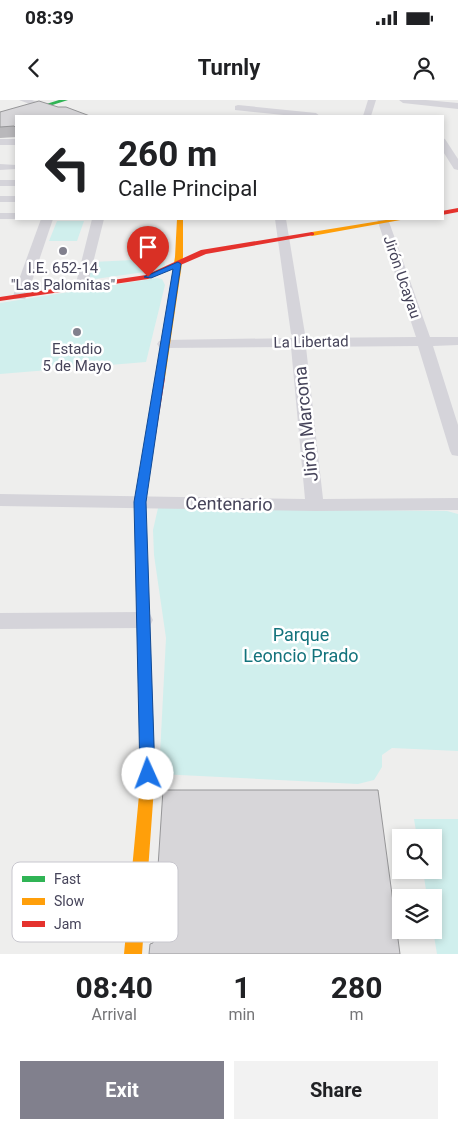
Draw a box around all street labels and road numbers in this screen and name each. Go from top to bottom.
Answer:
street label: Jirón Ucayau [379,233,425,321]
street label: La Libertad [273,332,349,352]
street label: Jirón Marcona [289,365,322,483]
street label: Centenario [185,492,273,515]

